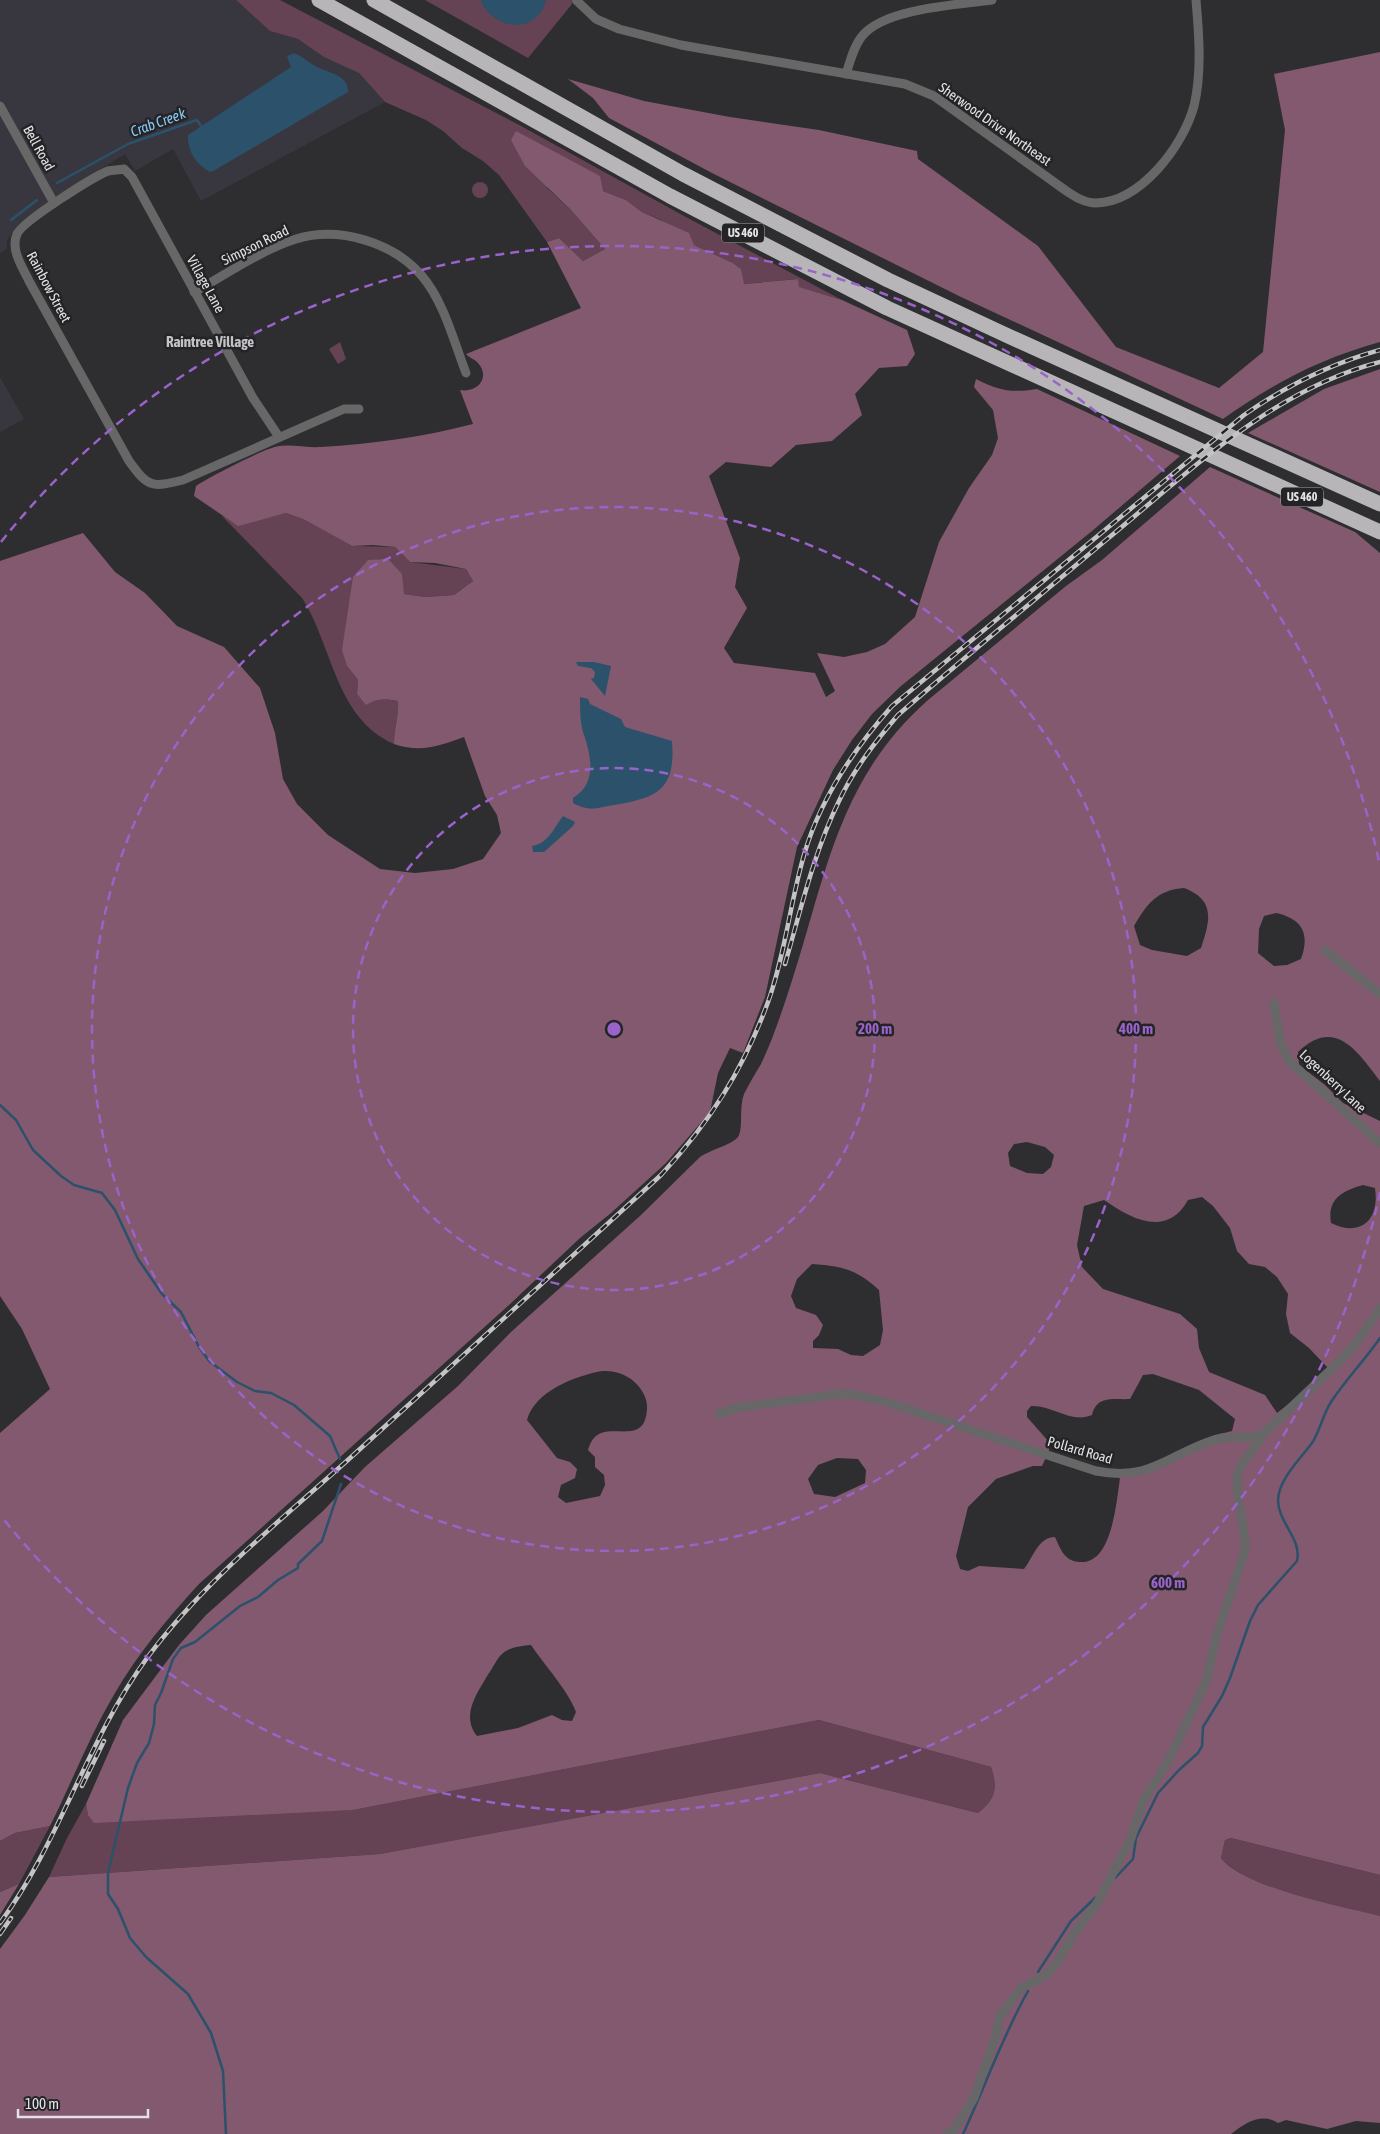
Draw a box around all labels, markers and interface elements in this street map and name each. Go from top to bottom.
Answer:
street label: Sherwood Drive Northeast [936,79,1054,169]
water label: Crab Creek [128,104,188,140]
street label: Bell Road [20,123,58,173]
street label: Simpson Road [219,222,291,268]
road number: US 460 [722,224,764,242]
street label: Rainbow Street [24,249,74,325]
street label: Village Lane [184,253,228,315]
district label: Raintree Village [166,333,254,350]
road number: US 460 [1281,488,1323,507]
centre of rings [605,1020,623,1038]
text: 200 m [858,1020,892,1037]
text: 400 m [1118,1020,1153,1037]
street label: Logenberry Lane [1296,1046,1370,1116]
street label: Pollard Road [1046,1433,1114,1467]
text: 600 m [1151,1574,1185,1591]
scale bar [18,2086,148,2118]
text: 100 m [25,2095,59,2112]

